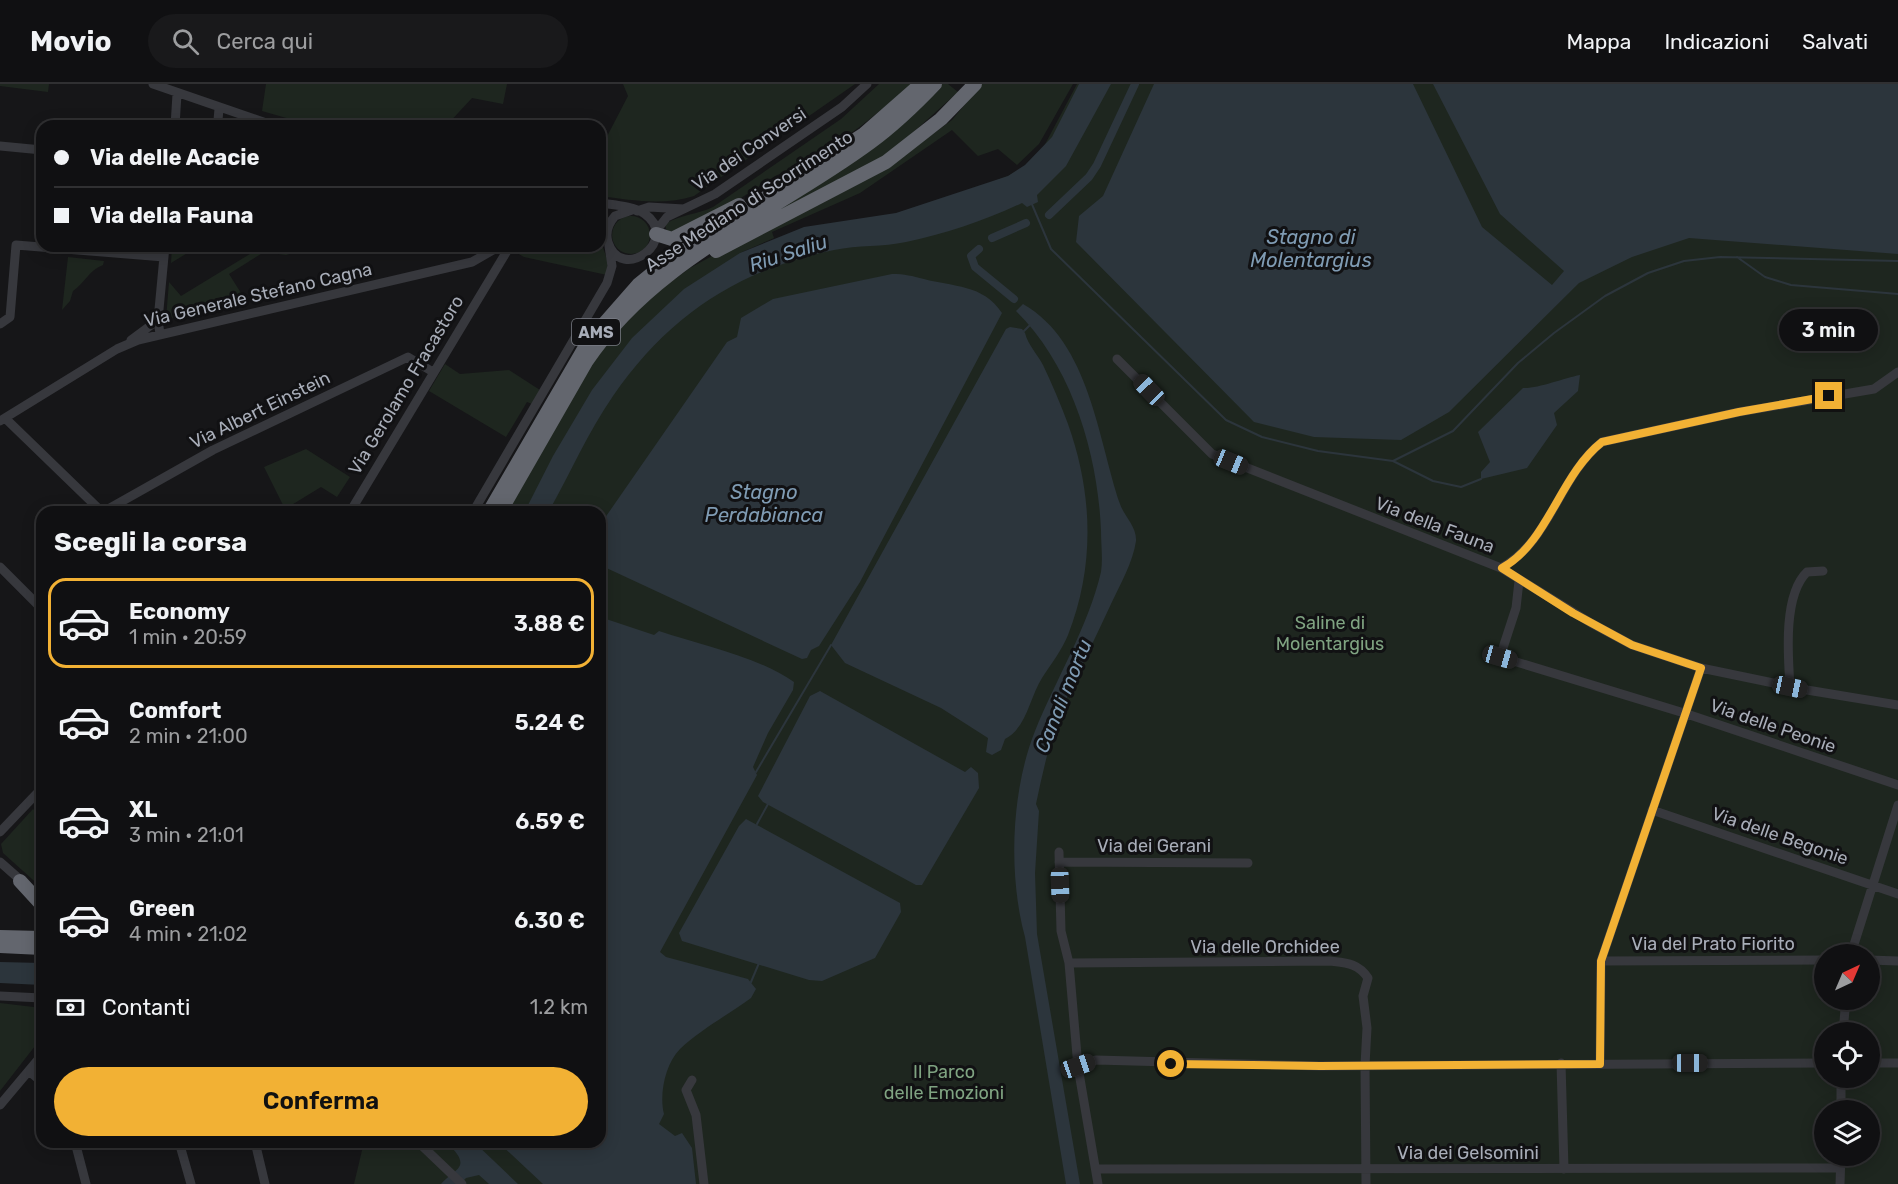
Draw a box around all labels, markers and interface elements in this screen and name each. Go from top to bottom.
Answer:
search box [148,14,568,68]
text: Movio [30,25,112,58]
icon: search [169,25,202,58]
text: Cerca qui [217,28,313,55]
text: Mappa [1566,29,1631,54]
text: Indicazioni [1664,29,1769,54]
text: Salvati [1802,29,1868,54]
street label: Via dei Conversi [688,103,810,195]
street label: Asse Mediano di Scorrimento [641,126,857,276]
text: Via delle Acacie [90,144,260,171]
text: Via della Fauna [90,202,254,229]
water label: Stagno di Molentargius [1250,225,1372,272]
water label: Riu Saliu [746,229,830,277]
street label: Via Generale Stefano Cagna [142,258,374,332]
street label: Via Gerolamo Fracastoro [344,291,468,479]
callout: 3 min [1780,309,1878,351]
text: 3 min [1802,318,1855,342]
road number: AMS [572,319,620,345]
street label: Via Albert Einstein [186,367,334,453]
car [1130,371,1168,409]
route end [1815,382,1842,409]
car [1211,447,1251,477]
water label: Stagno Perdabianca [705,480,823,527]
street label: Via della Fauna [1372,492,1498,558]
text: Scegli la corsa [54,526,247,558]
icon: car [57,596,111,650]
text: Economy [129,598,230,625]
text: 3.88 € [514,610,585,637]
park label: Saline di Molentargius [1276,612,1384,655]
text: 1 min · 20:59 [129,625,247,649]
water label: Canali mortu [1029,636,1097,756]
car [1480,643,1520,671]
car [1771,674,1809,700]
street label: Via delle Peonie [1707,694,1839,758]
icon: car [57,695,111,749]
text: Comfort [129,697,221,724]
text: 5.24 € [515,709,585,736]
text: 2 min · 21:00 [129,724,248,748]
icon: car [57,794,111,848]
text: XL [129,796,157,823]
street label: Via delle Begonie [1709,802,1851,870]
text: 6.59 € [515,808,585,835]
text: 3 min · 21:01 [129,823,244,847]
street label: Via dei Gerani [1097,835,1211,857]
car [1050,867,1070,903]
icon: car [57,893,111,947]
text: Green [129,895,195,922]
text: 6.30 € [514,907,585,934]
text: 4 min · 21:02 [129,922,247,946]
street label: Via del Prato Fiorito [1631,933,1795,955]
street label: Via delle Orchidee [1190,936,1340,958]
north arrow [1814,944,1880,1010]
map controls [1814,944,1880,1166]
icon: cash [54,991,87,1024]
text: Contanti [102,994,190,1021]
text: 1.2 km [530,995,588,1019]
button: locate [1814,1022,1880,1088]
route start [1157,1050,1184,1077]
car [1058,1052,1098,1080]
car [1672,1054,1708,1072]
park label: Il Parco delle Emozioni [884,1061,1004,1104]
button: Conferma [54,1067,588,1136]
button: layers [1814,1100,1880,1166]
street label: Via dei Gelsomini [1397,1142,1539,1164]

